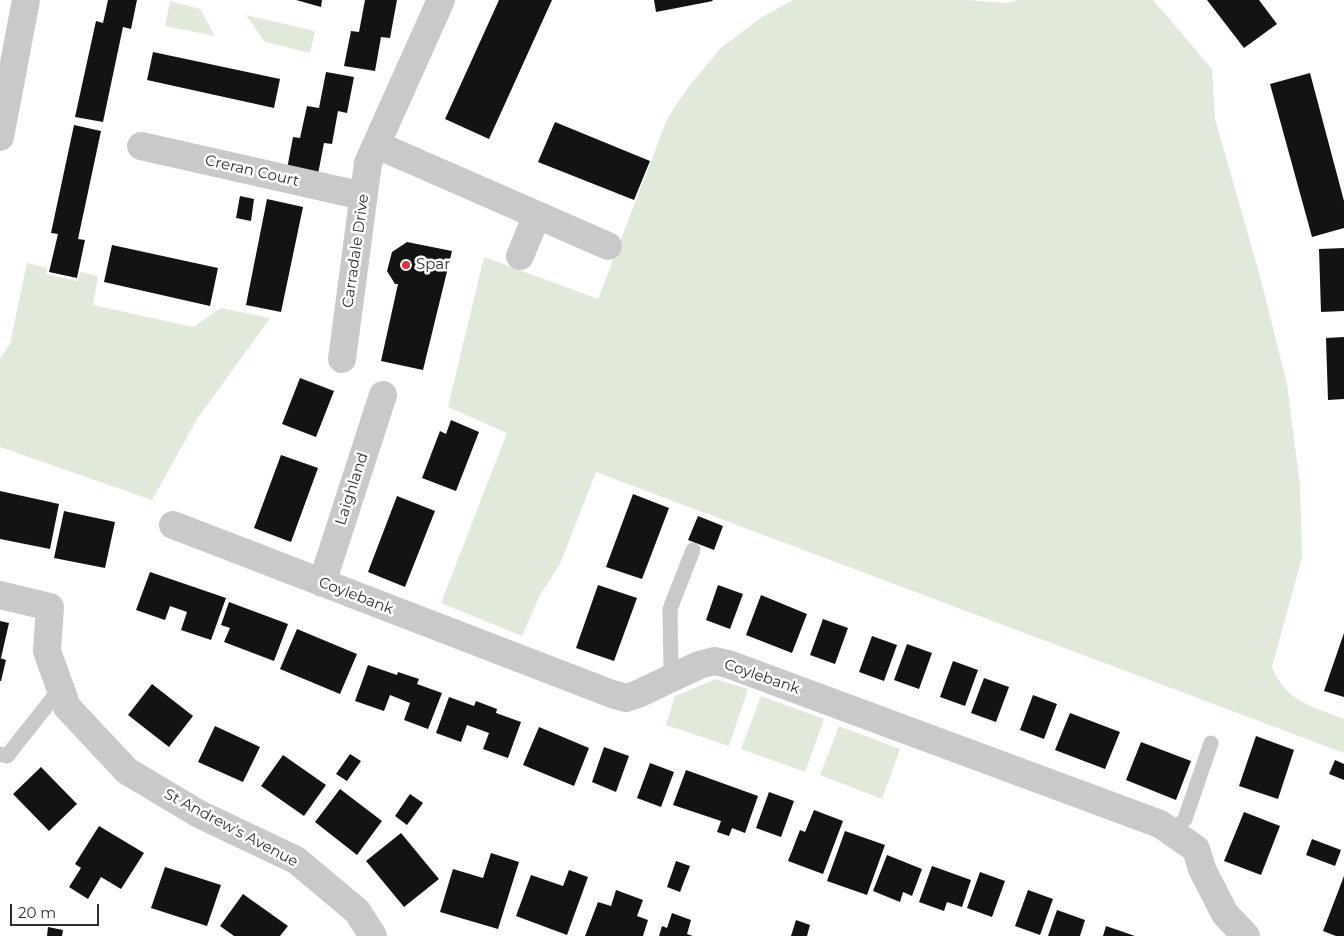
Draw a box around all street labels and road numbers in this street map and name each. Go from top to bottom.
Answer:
street label: Creran Court [203,151,301,191]
street label: Carradale Drive [339,193,373,309]
street label: Laighland [332,450,372,528]
street label: Coylebank [316,573,396,619]
street label: Coylebank [722,656,802,698]
street label: St Andrew's Avenue [161,785,301,871]

